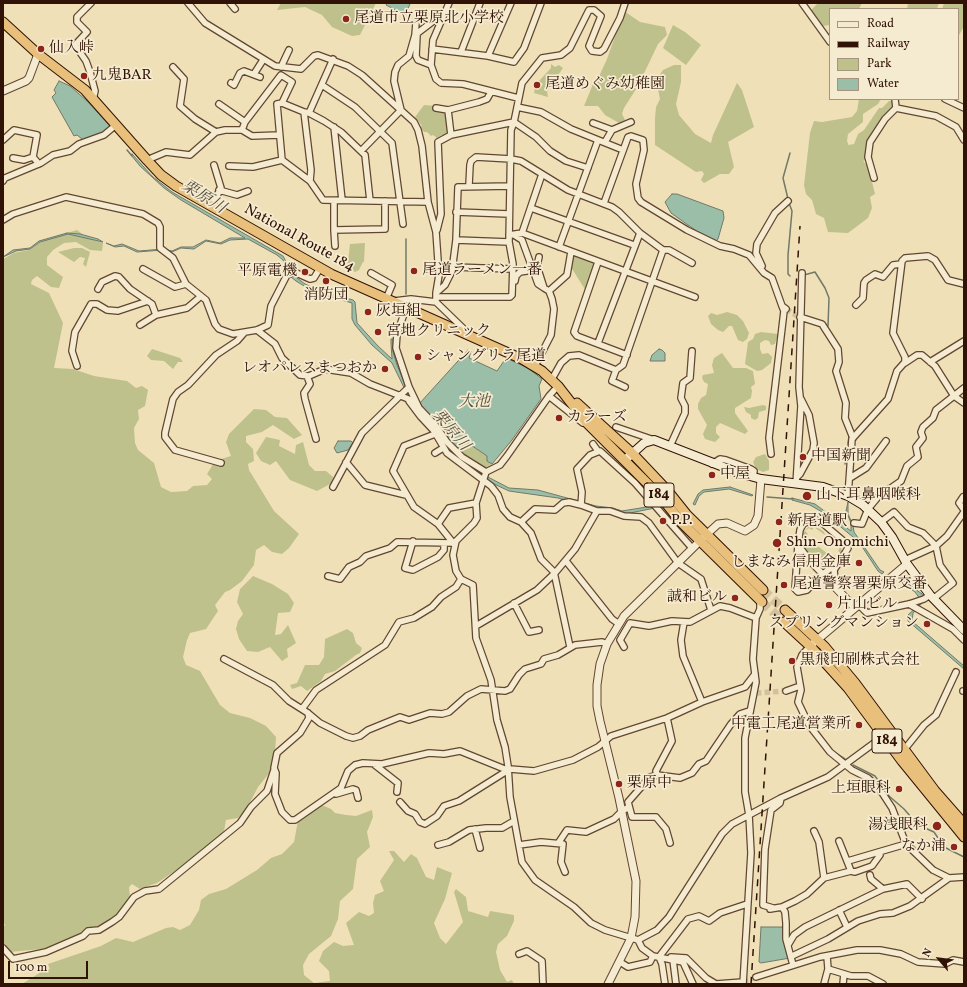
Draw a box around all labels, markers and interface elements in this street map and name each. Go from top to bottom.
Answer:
legend [829,8,959,100]
place label: 尾道市立栗原北小学校 [354,10,504,28]
marker: 尾道市立栗原北小学校 [341,14,351,24]
text: Road [867,16,894,32]
text: Railway [867,36,910,52]
place label: 仙入峠 [49,40,94,58]
marker: 仙入峠 [36,44,46,54]
text: Park [867,56,892,72]
place label: 九鬼BAR [92,67,152,85]
marker: 九鬼BAR [79,71,89,81]
place label: 尾道めぐみ幼稚園 [545,76,665,94]
text: Water [867,76,899,92]
marker: 尾道めぐみ幼稚園 [532,80,542,90]
water label: 栗原川 [178,177,228,219]
street label: National Route 184 [241,201,357,277]
place label: 尾道ラーメン一番 [422,262,542,280]
place label: 平原電機 [237,263,297,281]
marker: 尾道ラーメン一番 [409,266,419,276]
marker: 平原電機 [300,267,310,277]
marker: 消防団 [321,276,331,286]
place label: 消防団 [304,287,348,305]
place label: 灰垣組 [376,303,421,321]
marker: 灰垣組 [363,307,373,317]
place label: 宮地クリニック [386,323,491,341]
marker: 宮地クリニック [373,327,383,337]
place label: シャングリラ尾道 [426,348,546,366]
marker: シャングリラ尾道 [413,352,423,362]
place label: レオパレスまつおか [242,360,377,378]
marker: レオパレスまつおか [380,364,390,374]
water label: 大池 [458,393,490,413]
water label: 栗原川 [427,406,473,456]
place label: カラーズ [567,409,627,427]
marker: カラーズ [554,413,564,423]
place label: 中国新聞 [811,448,871,466]
marker: 中国新聞 [798,452,808,462]
place label: 中屋 [720,466,750,484]
marker: 中屋 [707,470,717,480]
road number: 184 [644,483,674,507]
place label: 山下耳鼻咽喉科 [816,487,921,505]
marker: 山下耳鼻咽喉科 [801,490,813,502]
place label: P.P. [671,512,693,530]
place label: 新尾道駅 [787,513,847,531]
marker: P.P. [658,516,668,526]
marker: 新尾道駅 [774,517,784,527]
place label: Shin-Onomichi [786,534,889,552]
marker: Shin-Onomichi [771,537,783,549]
place label: しまなみ信用金庫 [731,554,851,572]
marker: しまなみ信用金庫 [854,558,864,568]
place label: 尾道警察署栗原交番 [792,576,927,594]
marker: 尾道警察署栗原交番 [779,580,789,590]
place label: 誠和ビル [667,589,727,607]
marker: 誠和ビル [730,593,740,603]
place label: 片山ビル [837,596,897,614]
marker: 片山ビル [824,600,834,610]
place label: スプリングマンション [769,615,919,633]
marker: スプリングマンション [922,619,932,629]
place label: 黒飛印刷株式会社 [800,652,920,670]
marker: 黒飛印刷株式会社 [787,656,797,666]
place label: 中電工尾道営業所 [731,716,851,734]
marker: 中電工尾道営業所 [854,720,864,730]
road number: 184 [872,729,902,753]
place label: 栗原中 [627,775,672,793]
marker: 栗原中 [614,779,624,789]
place label: 上垣眼科 [831,780,891,798]
marker: 上垣眼科 [894,784,904,794]
place label: 湯浅眼科 [868,817,928,835]
marker: 湯浅眼科 [931,820,943,832]
place label: なか浦 [901,838,946,856]
marker: なか浦 [949,842,959,852]
north arrow [919,939,959,979]
text: N [919,946,936,960]
scale bar [10,953,90,979]
text: 100 m [15,960,47,976]

